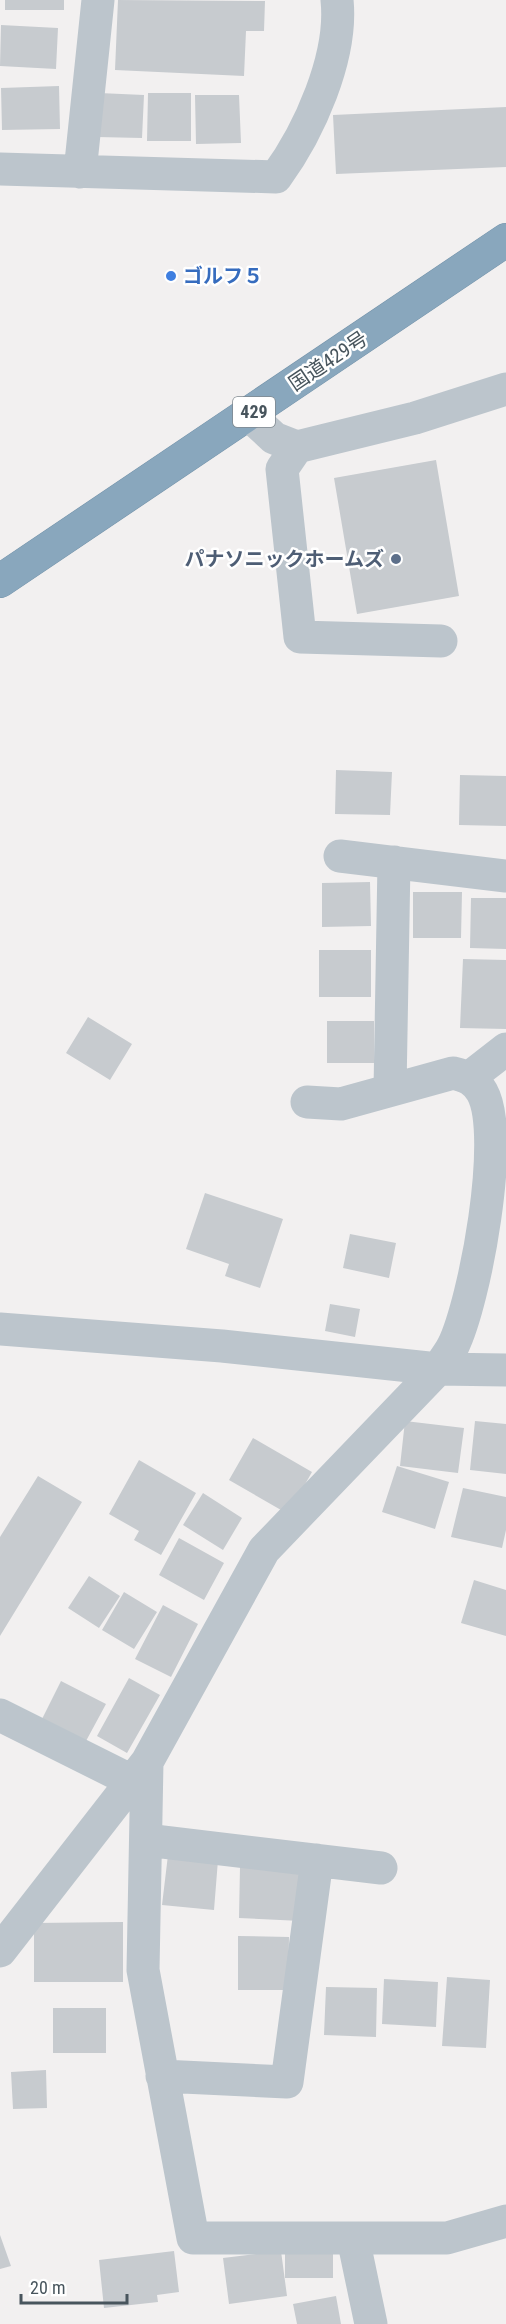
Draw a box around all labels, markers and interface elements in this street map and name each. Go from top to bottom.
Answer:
place label: ゴルフ５ [183,264,263,288]
marker: ゴルフ５ [164,269,178,283]
street label: 国道429号 [284,326,372,396]
road number: 429 [233,397,275,427]
place label: パナソニックホームズ [185,547,384,571]
marker: パナソニックホームズ [389,552,403,566]
scale bar [21,2267,128,2305]
text: 20 m [30,2277,65,2298]

